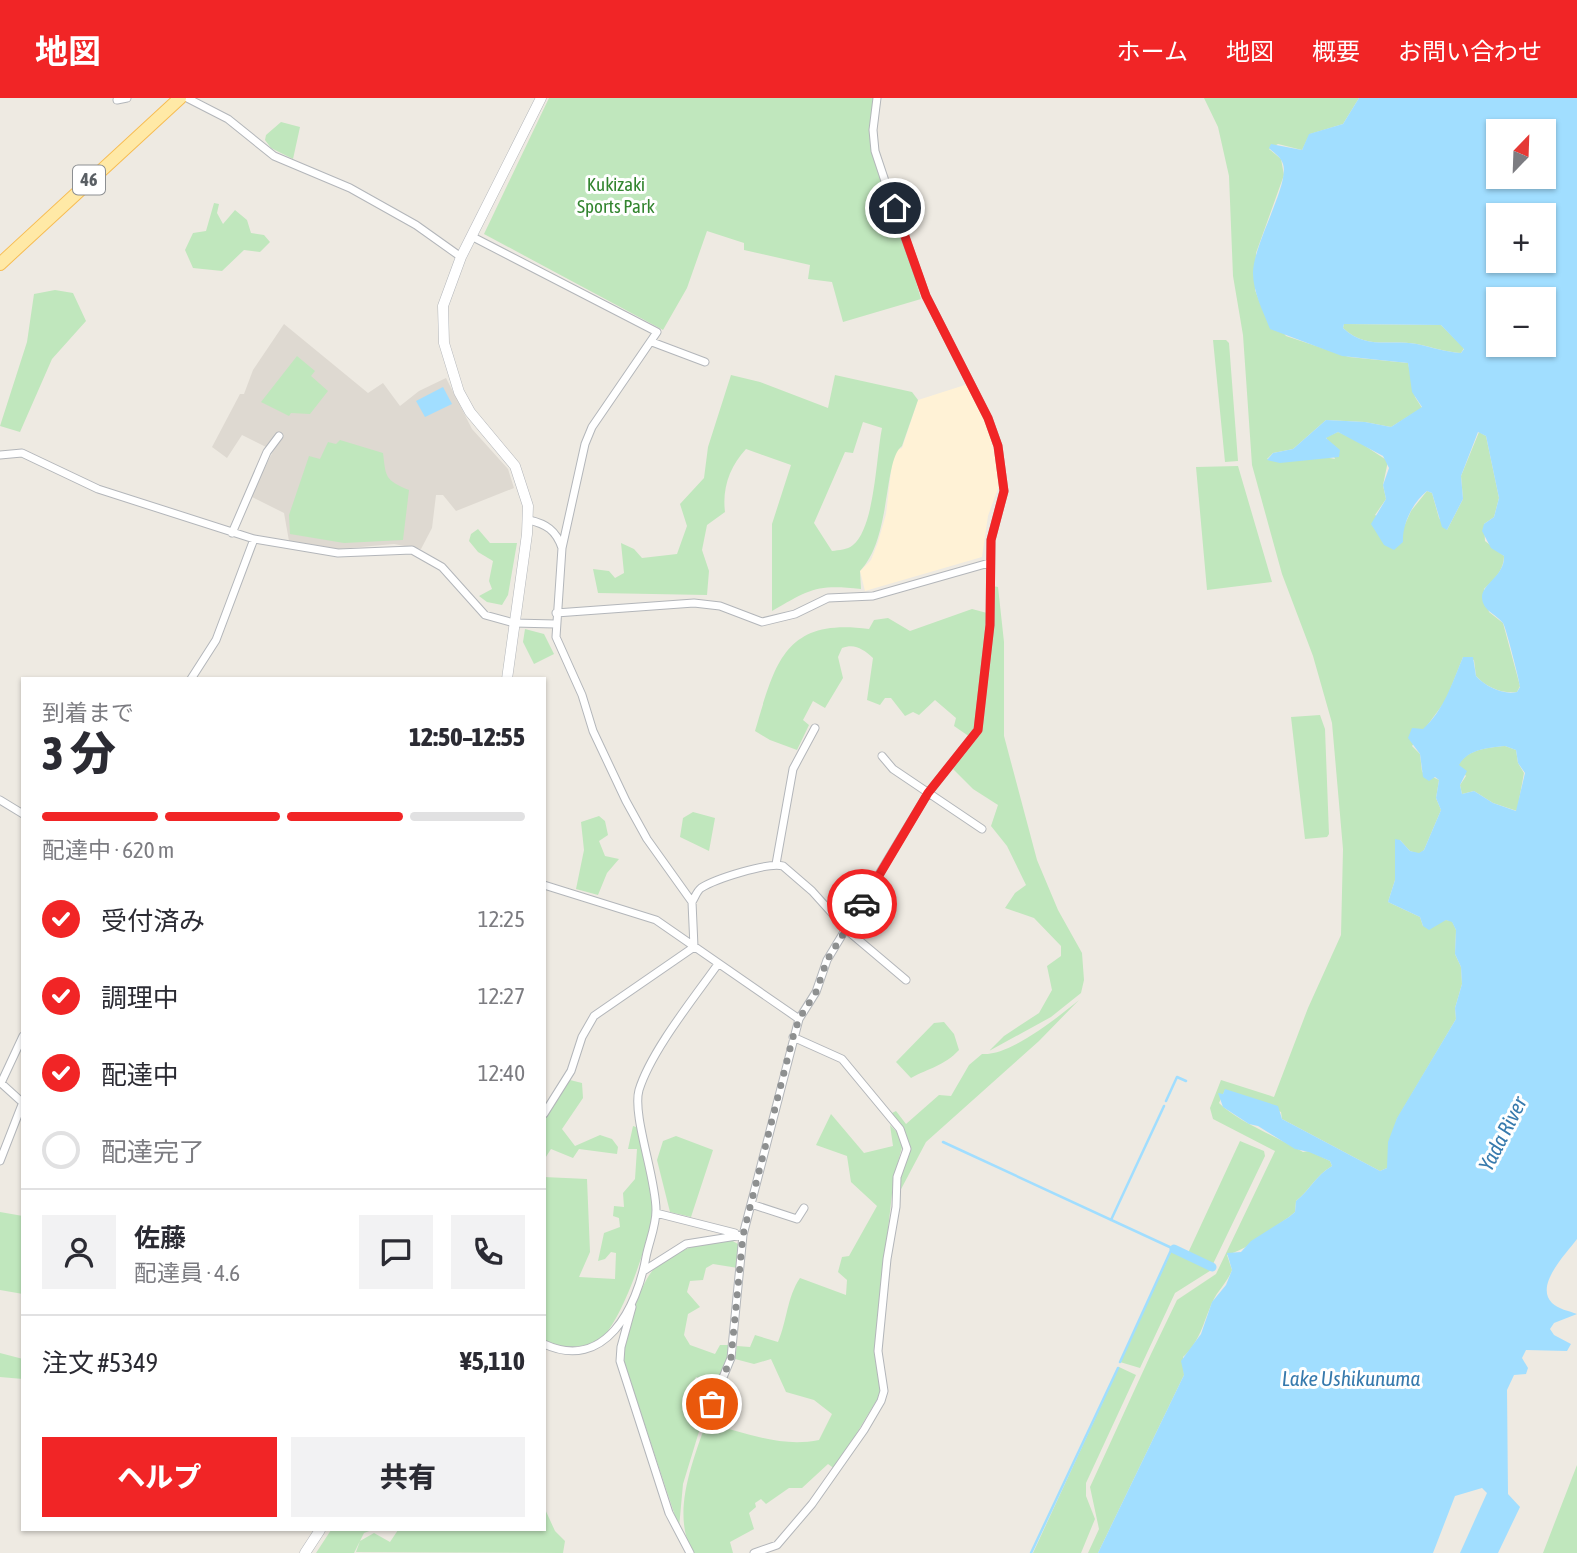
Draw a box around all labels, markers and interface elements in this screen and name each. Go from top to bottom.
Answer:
text: 地図 [35,32,101,70]
text: ホーム [1117,38,1188,65]
text: 地図 [1226,38,1274,65]
text: 概要 [1312,38,1360,65]
text: お問い合わせ [1398,38,1542,65]
north arrow [1486,119,1556,189]
map controls [1486,119,1556,357]
road number: 46 [73,166,105,194]
park label: Kukizaki Sports Park [577,173,656,217]
pin [865,178,925,238]
icon: home [876,189,914,227]
button: + [1486,203,1556,273]
button: − [1486,287,1556,357]
text: 到着まで [42,700,134,726]
text: 12:50–12:55 [409,722,525,752]
text: 3 分 [42,727,116,780]
text: 配達中 · 620 m [42,837,174,863]
courier [827,869,897,939]
icon: car [843,885,881,923]
icon: check [42,900,80,938]
text: 受付済み [101,906,205,936]
text: 12:25 [478,906,525,932]
icon: check [42,977,80,1015]
text: 調理中 [101,983,179,1013]
text: 12:27 [478,983,525,1009]
icon: check [42,1054,80,1092]
text: 配達中 [101,1060,179,1090]
text: 12:40 [478,1060,525,1086]
water label: Yada River [1473,1092,1531,1175]
text: 配達完了 [101,1137,205,1167]
button: person [42,1215,116,1289]
button: chat [359,1215,433,1289]
button: phone [451,1215,525,1289]
text: 佐藤 [134,1223,186,1253]
text: 配達員 · 4.6 [134,1260,240,1286]
text: ¥5,110 [460,1346,525,1376]
text: 注文 #5349 [42,1348,158,1378]
water label: Lake Ushikunuma [1282,1366,1420,1390]
pin [682,1374,742,1434]
icon: bag [693,1385,731,1423]
button: ヘルプ [42,1437,277,1517]
button: 共有 [291,1437,525,1517]

